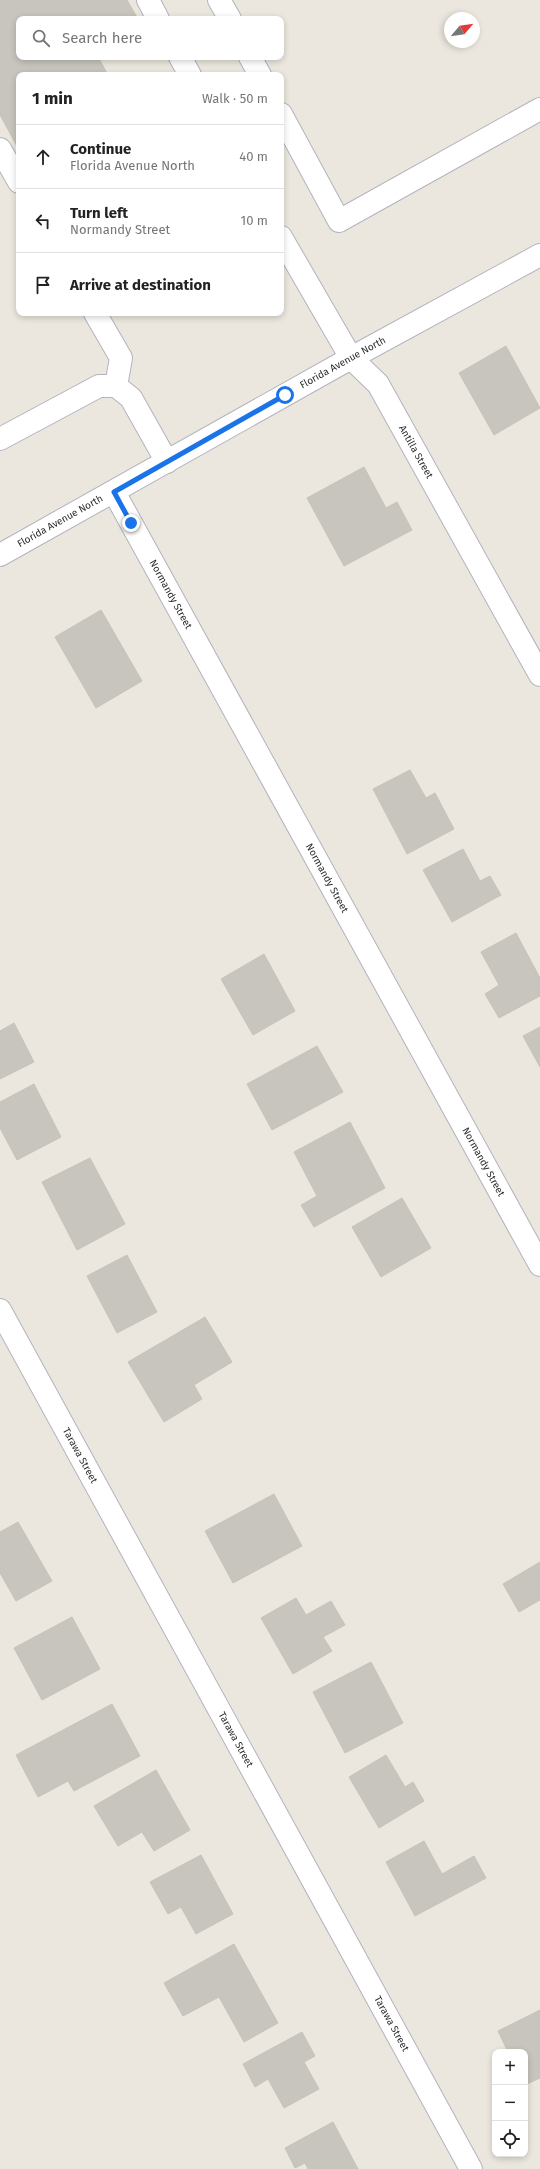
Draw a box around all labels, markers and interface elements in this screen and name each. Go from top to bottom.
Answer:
north arrow [444,12,480,48]
search box [16,16,284,60]
icon: search [30,27,52,49]
text: Search here [62,29,142,47]
text: 1 min [32,88,73,109]
text: Walk · 50 m [202,91,268,106]
text: Continue [70,140,131,158]
icon: ahead [32,146,54,168]
text: 40 m [239,149,268,164]
text: Florida Avenue North [70,158,195,173]
text: Turn left [70,204,128,222]
icon: left [32,210,54,232]
text: 10 m [241,213,268,228]
text: Normandy Street [70,222,170,237]
icon: arrive [32,274,54,296]
text: Arrive at destination [70,276,211,294]
street label: Florida Avenue North [298,334,388,391]
route start [276,386,294,404]
street label: Antilla Street [396,423,436,481]
street label: Florida Avenue North [15,492,105,550]
route end [122,514,140,532]
street label: Normandy Street [147,558,195,632]
street label: Normandy Street [303,842,351,915]
street label: Normandy Street [459,1125,507,1199]
street label: Tarawa Street [60,1426,100,1486]
street label: Tarawa Street [216,1710,256,1770]
street label: Tarawa Street [371,1994,412,2054]
map controls [492,2049,528,2157]
button: + [492,2049,528,2085]
button: − [492,2085,528,2121]
button: locate [492,2121,528,2157]

